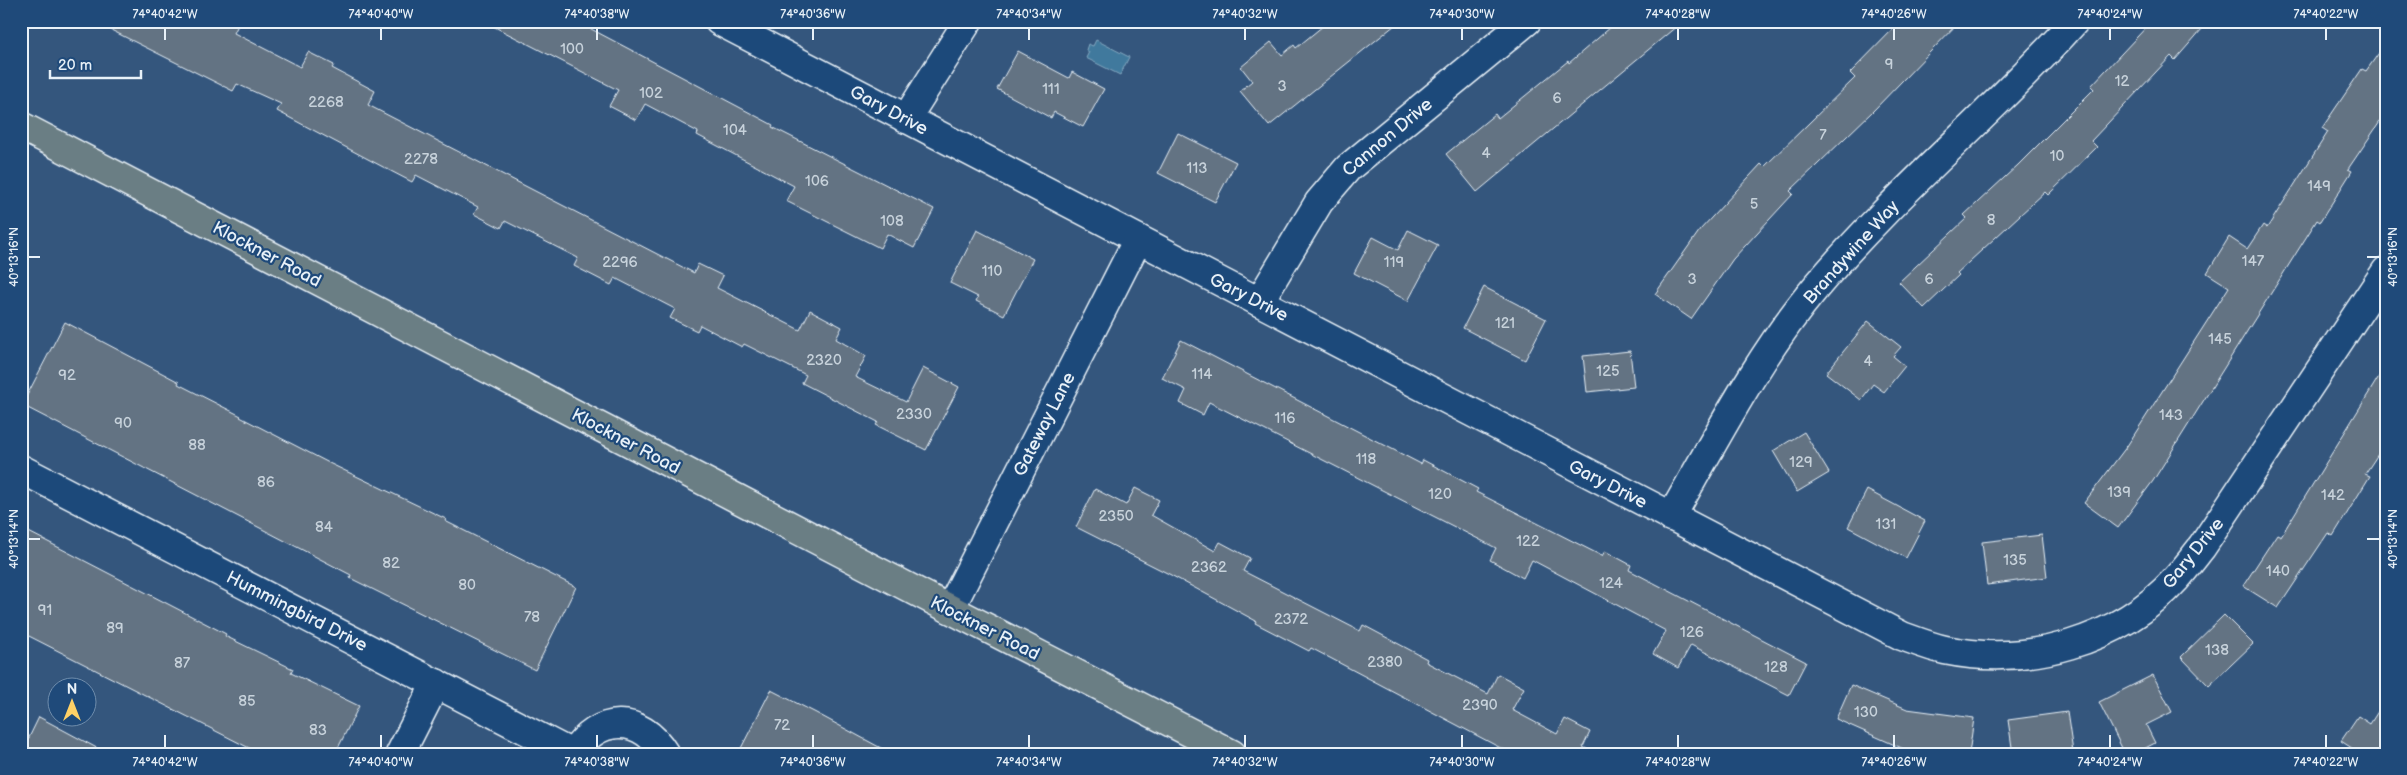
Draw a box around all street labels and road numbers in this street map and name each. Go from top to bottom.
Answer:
street label: Gary Drive [846,81,932,140]
street label: Cannon Drive [1338,94,1437,181]
street label: Brandywine Way [1799,196,1904,308]
street label: Klockner Road [209,217,325,292]
street label: Gary Drive [1206,269,1292,326]
street label: Gateway Lane [1009,368,1080,480]
street label: Klockner Road [568,404,684,479]
street label: Gary Drive [1565,456,1651,513]
street label: Gary Drive [2158,513,2229,593]
street label: Hummingbird Drive [223,567,371,656]
street label: Klockner Road [927,592,1043,665]

